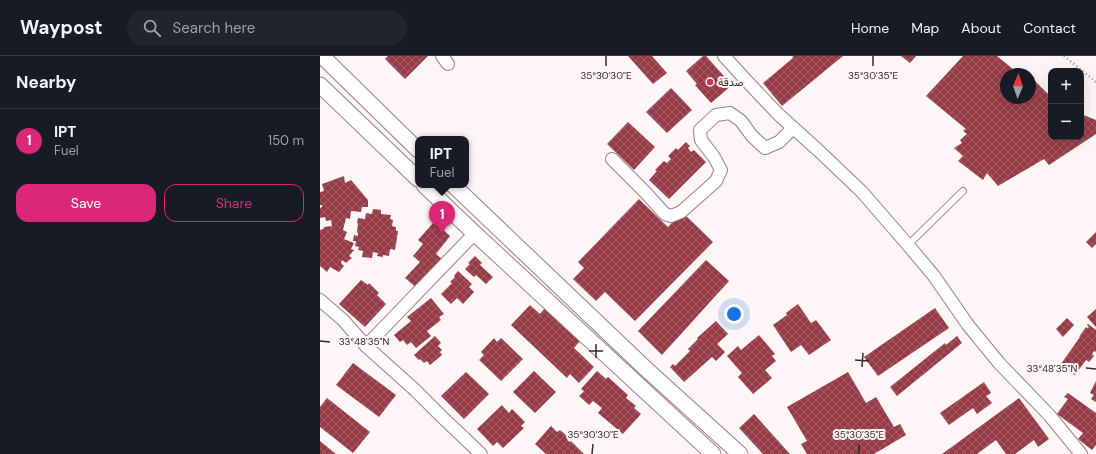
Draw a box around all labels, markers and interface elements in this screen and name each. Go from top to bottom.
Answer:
search box [127,10,407,46]
text: Waypost [20,15,103,40]
icon: search [141,17,163,39]
text: Search here [173,18,255,38]
text: Home [851,19,889,37]
text: Map [911,19,939,37]
text: About [961,19,1001,37]
text: Contact [1023,19,1076,37]
north arrow [1000,68,1036,104]
map controls [1048,68,1084,140]
button: + [1048,68,1084,104]
text: 35°30'30"E [580,69,632,82]
text: 35°30'35"E [848,69,898,82]
text: Nearby [16,71,76,93]
place label: صدقة [718,75,744,89]
marker: صدقة [705,77,715,87]
button: − [1048,104,1084,140]
text: IPT [54,122,76,142]
text: 1 [27,132,31,149]
text: 150 m [268,132,304,149]
popup [415,136,469,188]
text: Fuel [54,142,79,159]
text: IPT [430,144,452,164]
text: Fuel [430,164,454,181]
button: Save [16,184,156,222]
button: Share [164,184,304,222]
pin: 1 [429,201,455,234]
your location [724,304,744,324]
text: 33°48'35"N [339,335,389,348]
text: 33°48'35"N [1027,362,1077,375]
text: 35°30'30"E [567,428,619,441]
text: 35°30'35"E [834,428,884,441]

